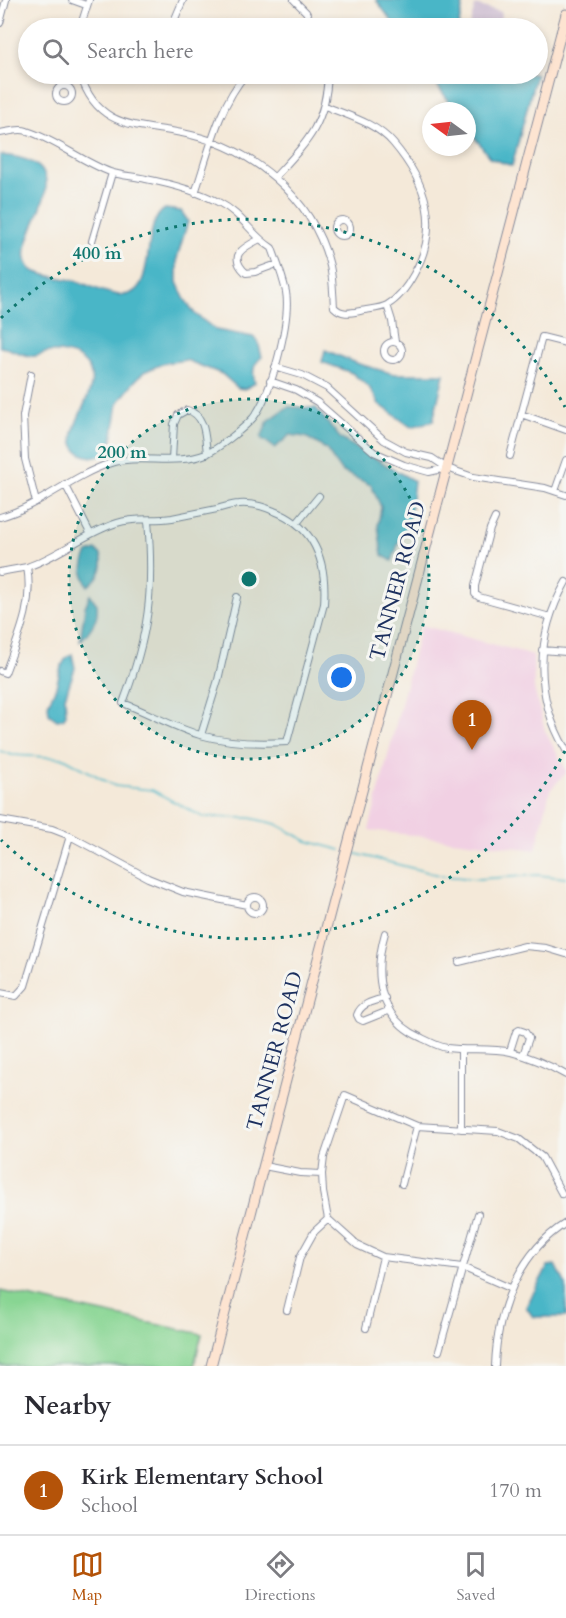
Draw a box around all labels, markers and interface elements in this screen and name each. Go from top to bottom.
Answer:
search box [18,18,548,84]
icon: search [39,35,72,68]
text: Search here [87,36,194,66]
north arrow [422,102,476,156]
text: 400 m [72,241,122,266]
text: 200 m [97,440,147,465]
street label: TANNER ROAD [363,498,433,664]
centre of rings [239,569,259,589]
your location [327,663,356,692]
pin: 1 [452,700,492,750]
street label: TANNER ROAD [240,968,310,1134]
text: Nearby [24,1388,112,1423]
text: Kirk Elementary School [81,1462,323,1492]
text: 1 [38,1477,49,1504]
text: 170 m [489,1477,542,1504]
text: School [81,1492,138,1519]
tab: Map [71,1548,104,1606]
tab: Directions [245,1548,315,1606]
tab: Saved [457,1548,495,1606]

